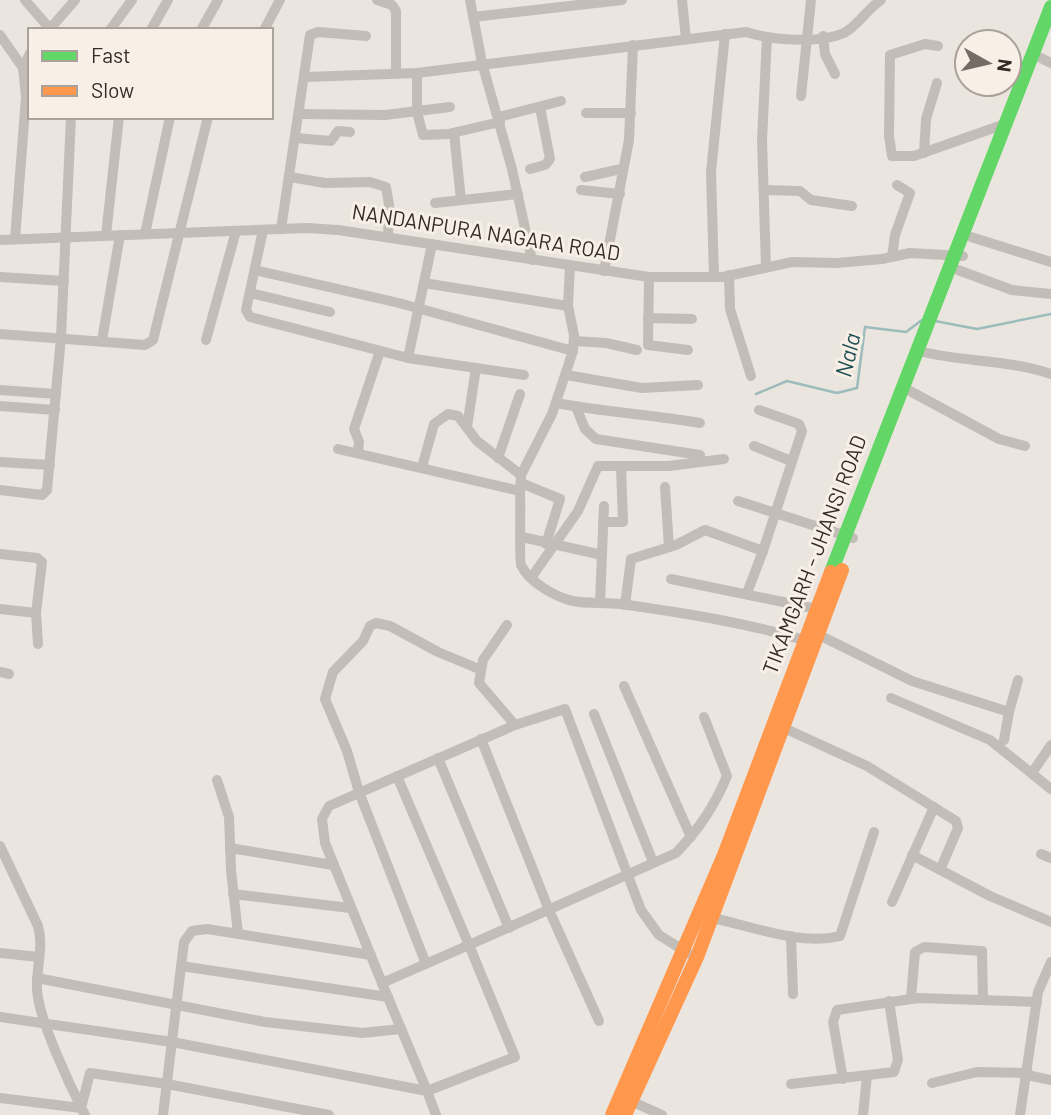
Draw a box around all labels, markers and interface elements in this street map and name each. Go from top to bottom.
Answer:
legend [28,28,273,119]
north arrow [953,28,1023,98]
text: Fast [91,42,131,67]
text: N [993,58,1018,73]
text: Slow [91,77,134,102]
street label: NANDANPURA NAGARA ROAD [350,198,622,265]
water label: Nala [828,330,866,380]
street label: TIKAMGARH - JHANSI ROAD [756,431,871,677]

